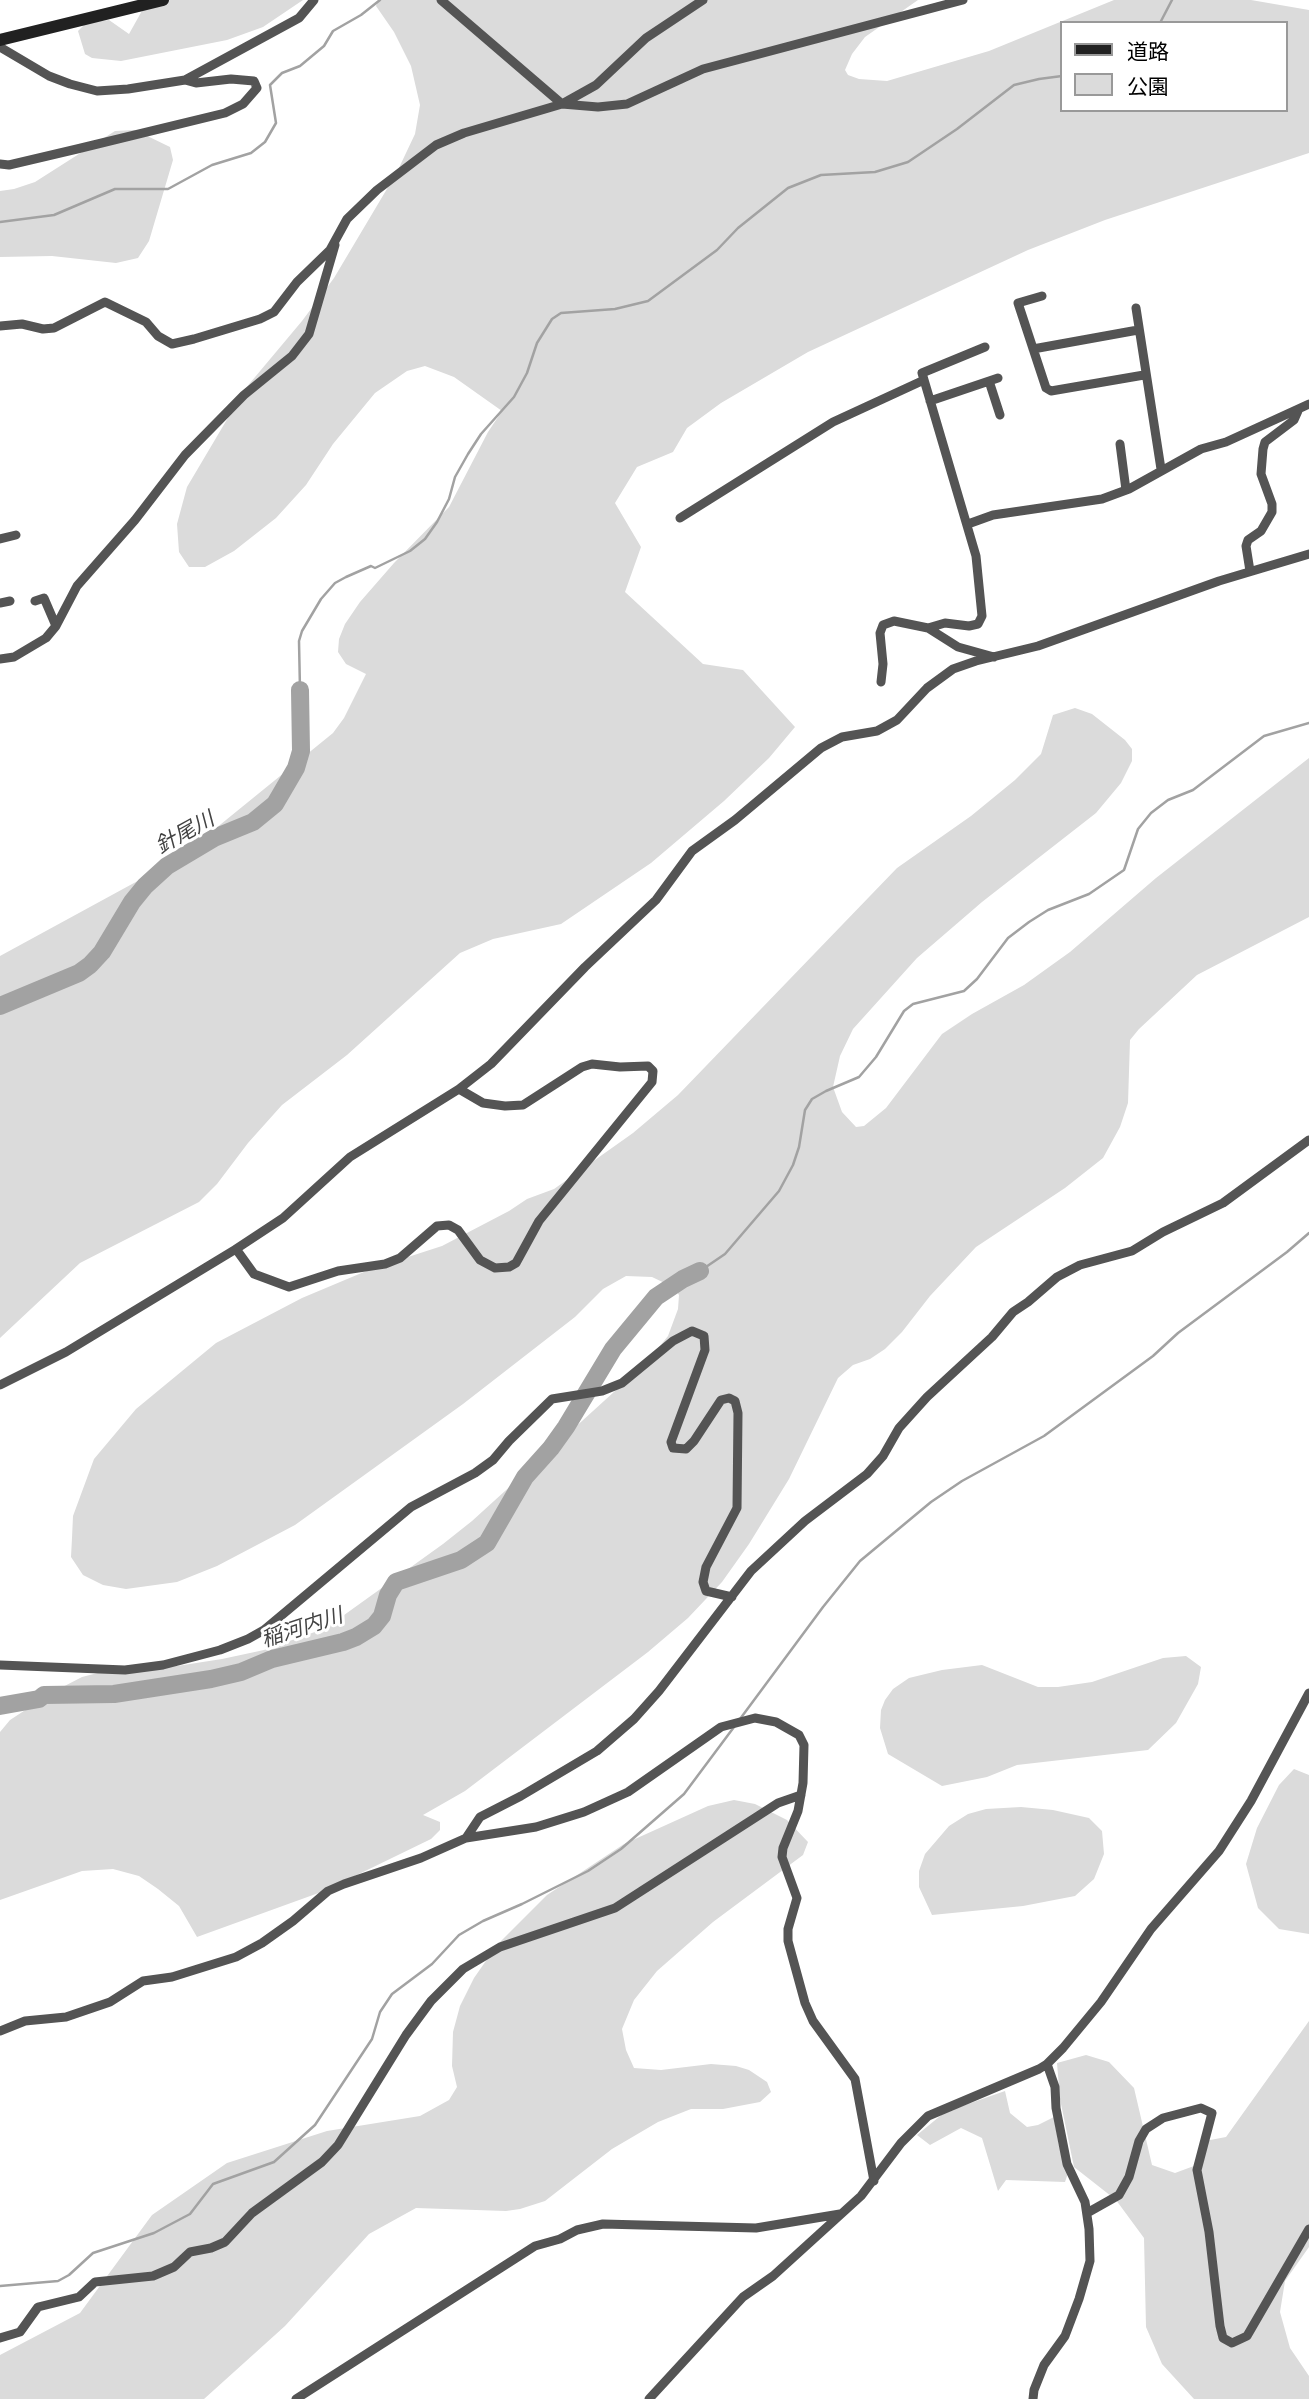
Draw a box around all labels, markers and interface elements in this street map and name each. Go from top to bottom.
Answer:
legend [1060,21,1288,112]
text: 道路 [1127,38,1169,64]
text: 公園 [1127,73,1169,99]
water label: 針尾川 [151,807,219,859]
water label: 稲河内川 [258,1603,346,1653]

